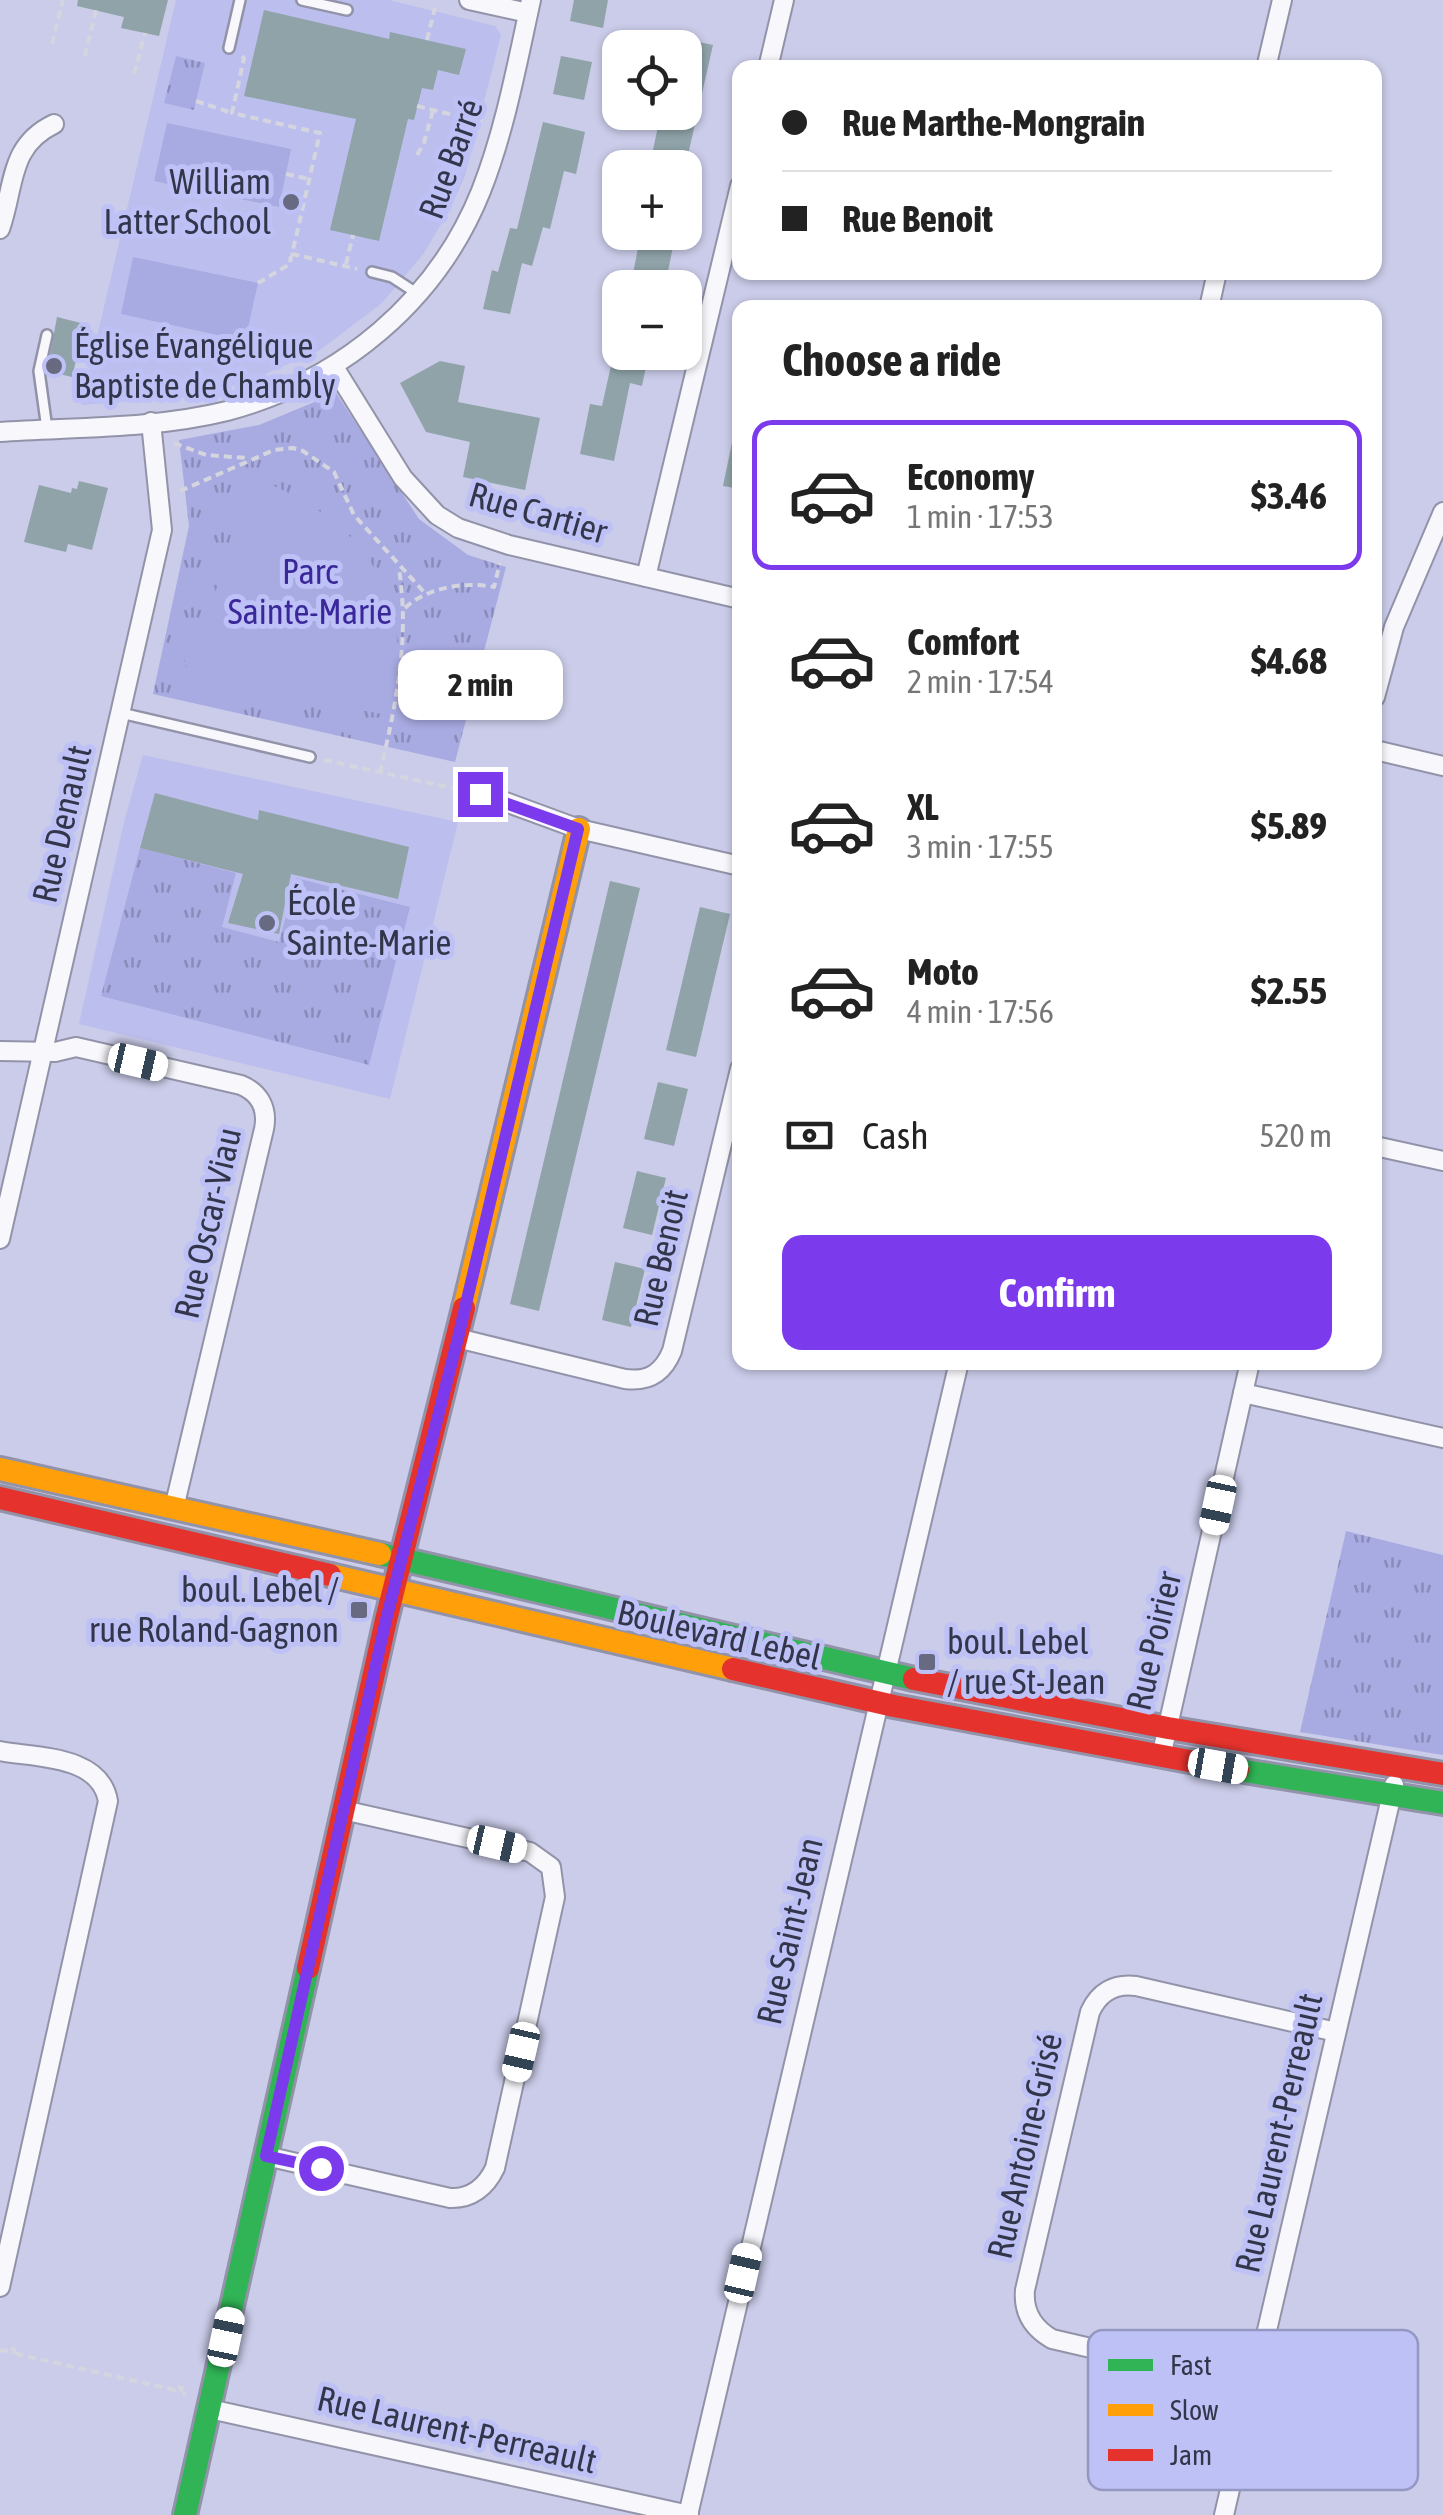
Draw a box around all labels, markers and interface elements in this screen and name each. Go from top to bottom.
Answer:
map controls [602,30,702,370]
button: locate [602,30,702,130]
street label: Rue Barré [410,93,490,224]
text: Rue Marthe-Mongrain [842,101,1145,144]
button: + [602,150,702,250]
place label: William Latter School [104,161,271,241]
marker: William Latter School [280,191,302,213]
text: Rue Benoit [842,197,993,240]
button: − [602,270,702,370]
place label: Église Évangélique Baptiste de Chambly [74,325,336,405]
text: Choose a ride [782,334,1001,386]
marker: Église Évangélique Baptiste de Chambly [43,355,65,377]
icon: car [787,450,877,540]
text: Economy [907,455,1034,498]
street label: Rue Cartier [465,473,612,551]
text: $3.46 [1251,474,1327,517]
text: 1 min · 17:53 [907,498,1054,535]
park label: Parc Sainte-Marie [228,551,392,631]
icon: car [787,615,877,705]
text: Comfort [907,620,1019,663]
text: $4.68 [1251,639,1327,682]
callout: 2 min [398,649,562,719]
text: 2 min · 17:54 [907,663,1054,700]
text: 2 min [448,666,513,703]
street label: Rue Denault [24,741,99,906]
route end [458,772,503,817]
icon: car [787,780,877,870]
text: XL [907,785,939,828]
text: $5.89 [1251,804,1327,847]
text: 3 min · 17:55 [907,828,1054,865]
place label: École Sainte-Marie [287,882,451,962]
marker: École Sainte-Marie [256,912,278,934]
icon: car [787,945,877,1035]
text: Moto [907,950,979,993]
text: $2.55 [1251,969,1327,1012]
text: 4 min · 17:56 [907,993,1054,1030]
car [105,1041,171,1083]
icon: cash [782,1108,837,1163]
text: Cash [862,1114,929,1157]
text: 520 m [1259,1117,1332,1154]
street label: Rue Oscar-Viau [166,1123,248,1322]
street label: Rue Benoit [625,1185,695,1330]
button: Confirm [782,1235,1332,1350]
car [1197,1473,1239,1537]
street label: Rue Poirier [1118,1567,1189,1714]
place label: boul. Lebel / rue Roland-Gagnon [89,1569,339,1649]
street label: Boulevard Lebel [614,1591,825,1677]
marker: boul. Lebel / rue Roland-Gagnon [348,1599,370,1621]
place label: boul. Lebel / rue St-Jean [947,1621,1105,1701]
marker: boul. Lebel / rue St-Jean [916,1651,938,1673]
car [1186,1746,1250,1786]
car [464,1823,530,1865]
street label: Rue Saint-Jean [748,1834,830,2028]
street label: Rue Laurent-Perreault [1226,1989,1330,2276]
car [500,2019,542,2085]
street label: Rue Antoine-Grisé [979,2029,1069,2262]
route start [299,2146,344,2191]
car [722,2240,764,2306]
car [205,2305,247,2369]
legend [1088,2330,1418,2490]
text: Fast [1170,2349,1212,2381]
street label: Rue Laurent-Perreault [314,2377,601,2481]
text: Slow [1170,2394,1219,2426]
text: Jam [1170,2439,1212,2471]

